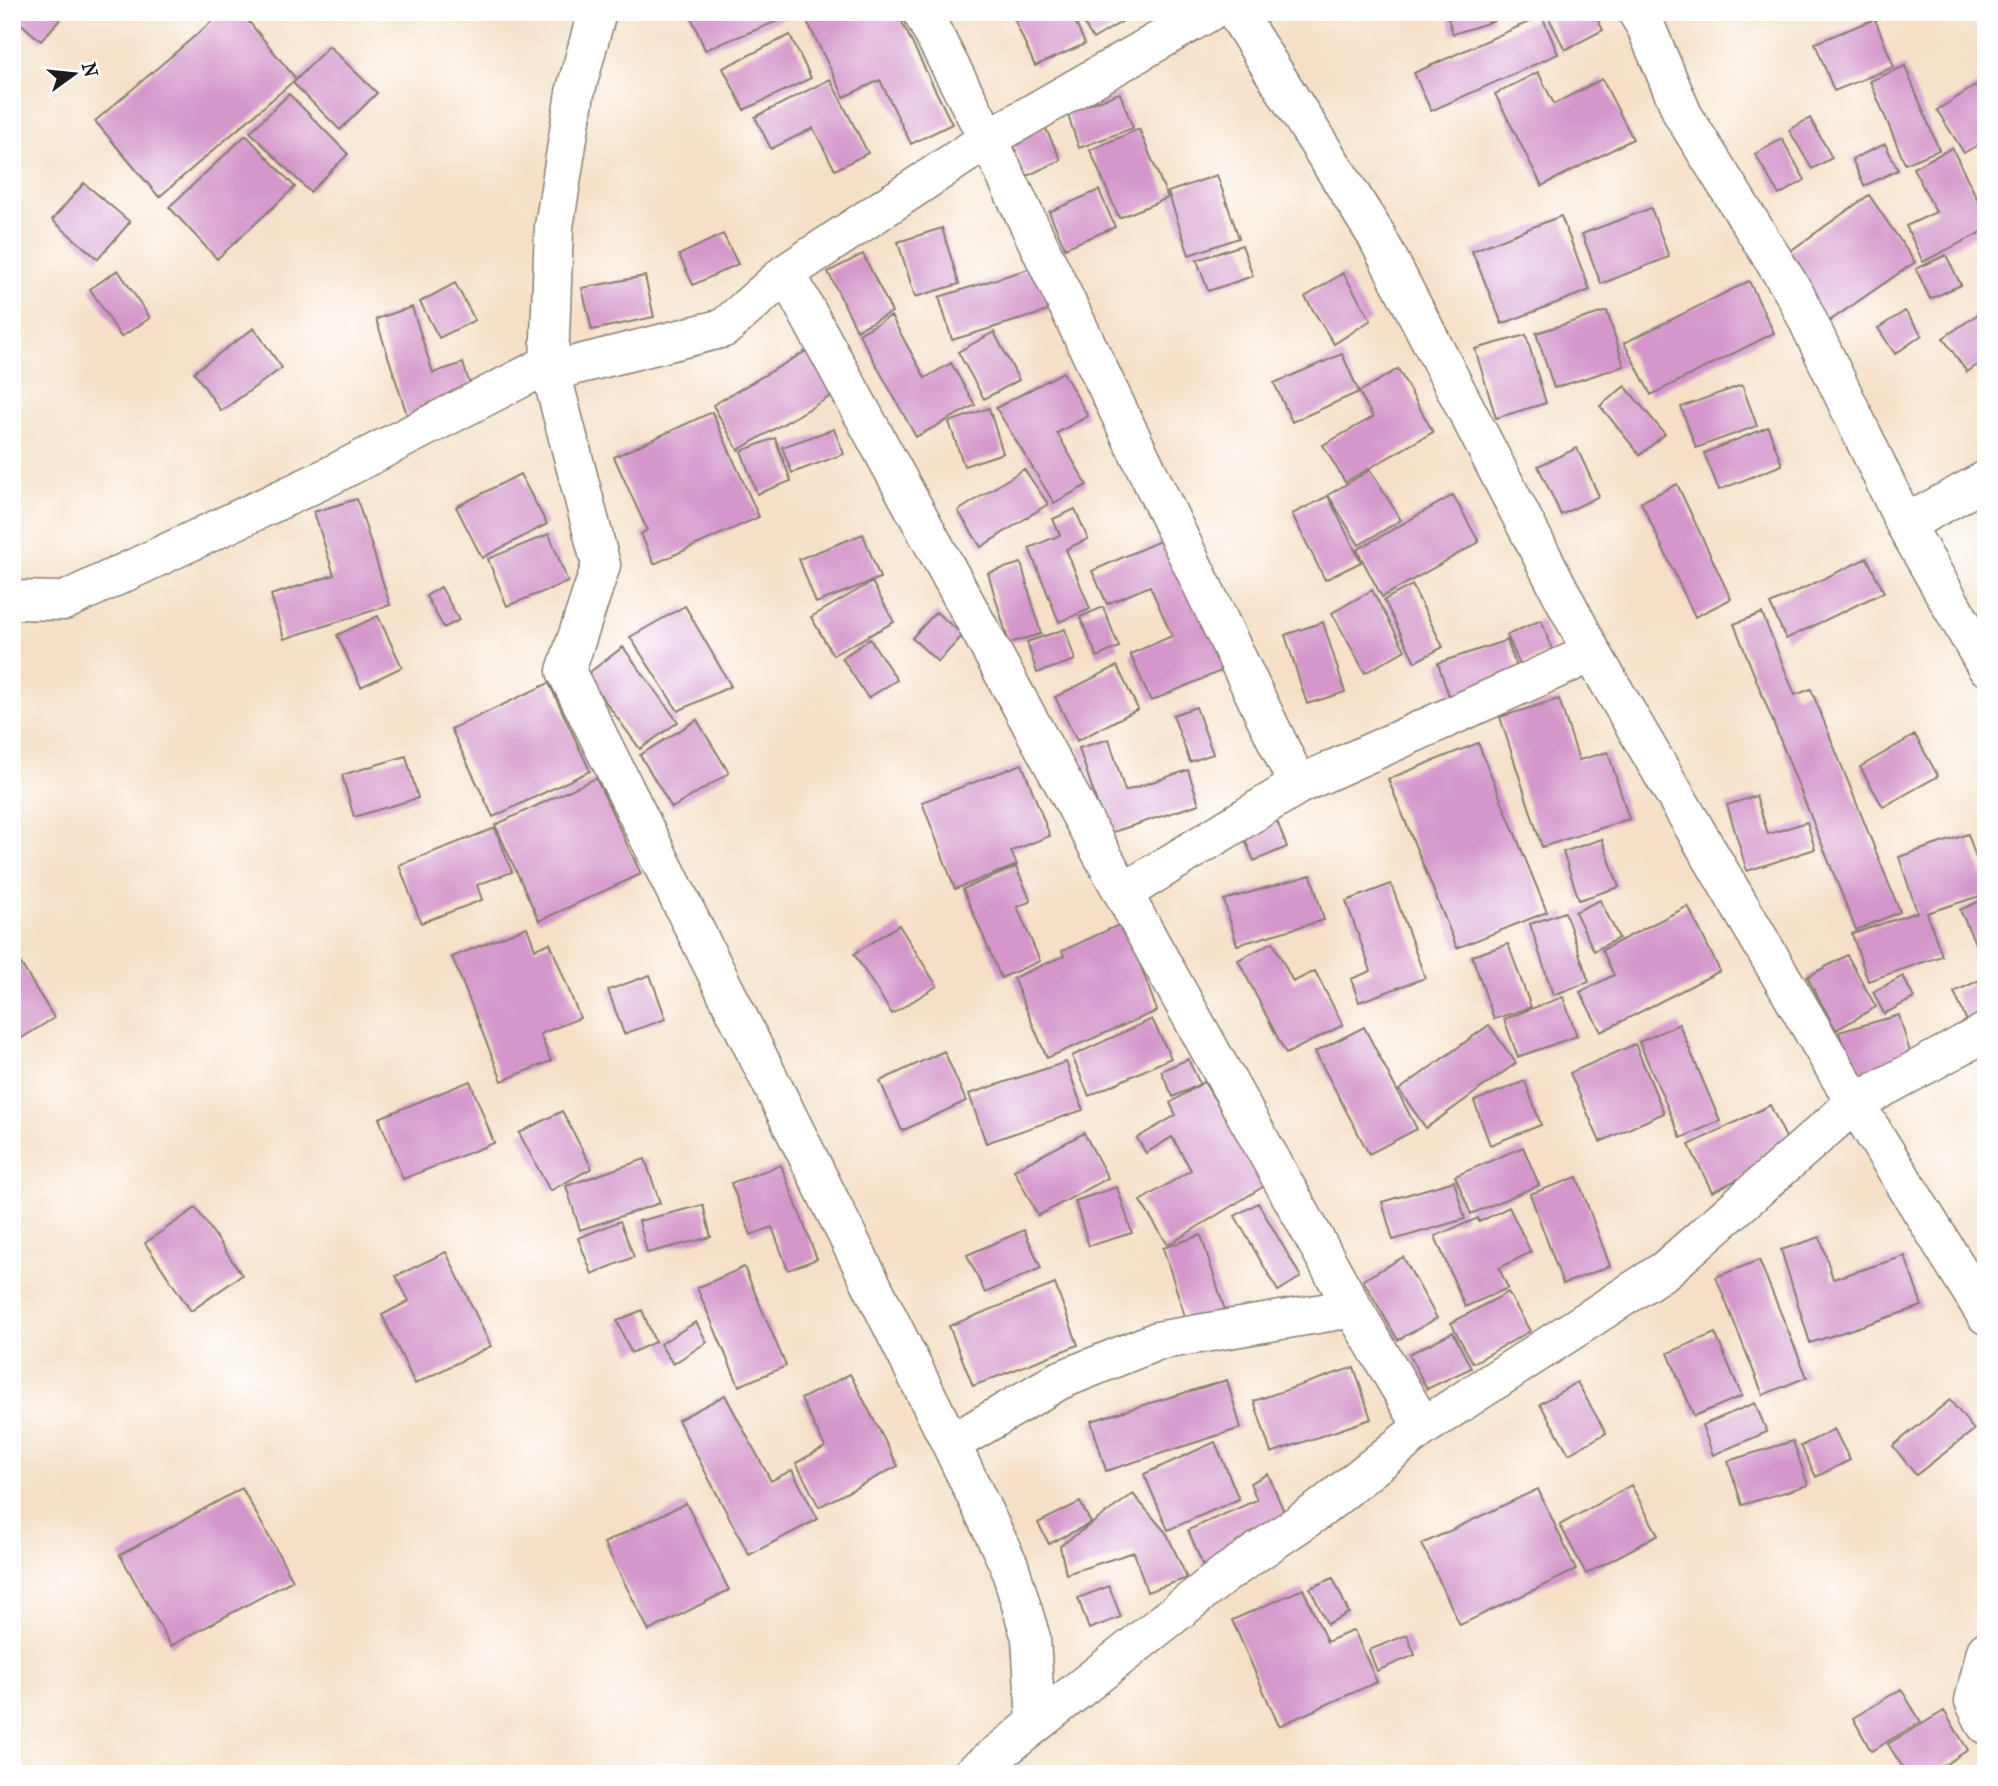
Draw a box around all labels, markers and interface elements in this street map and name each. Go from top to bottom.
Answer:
north arrow [38,38,108,108]
text: N [77,60,102,80]

